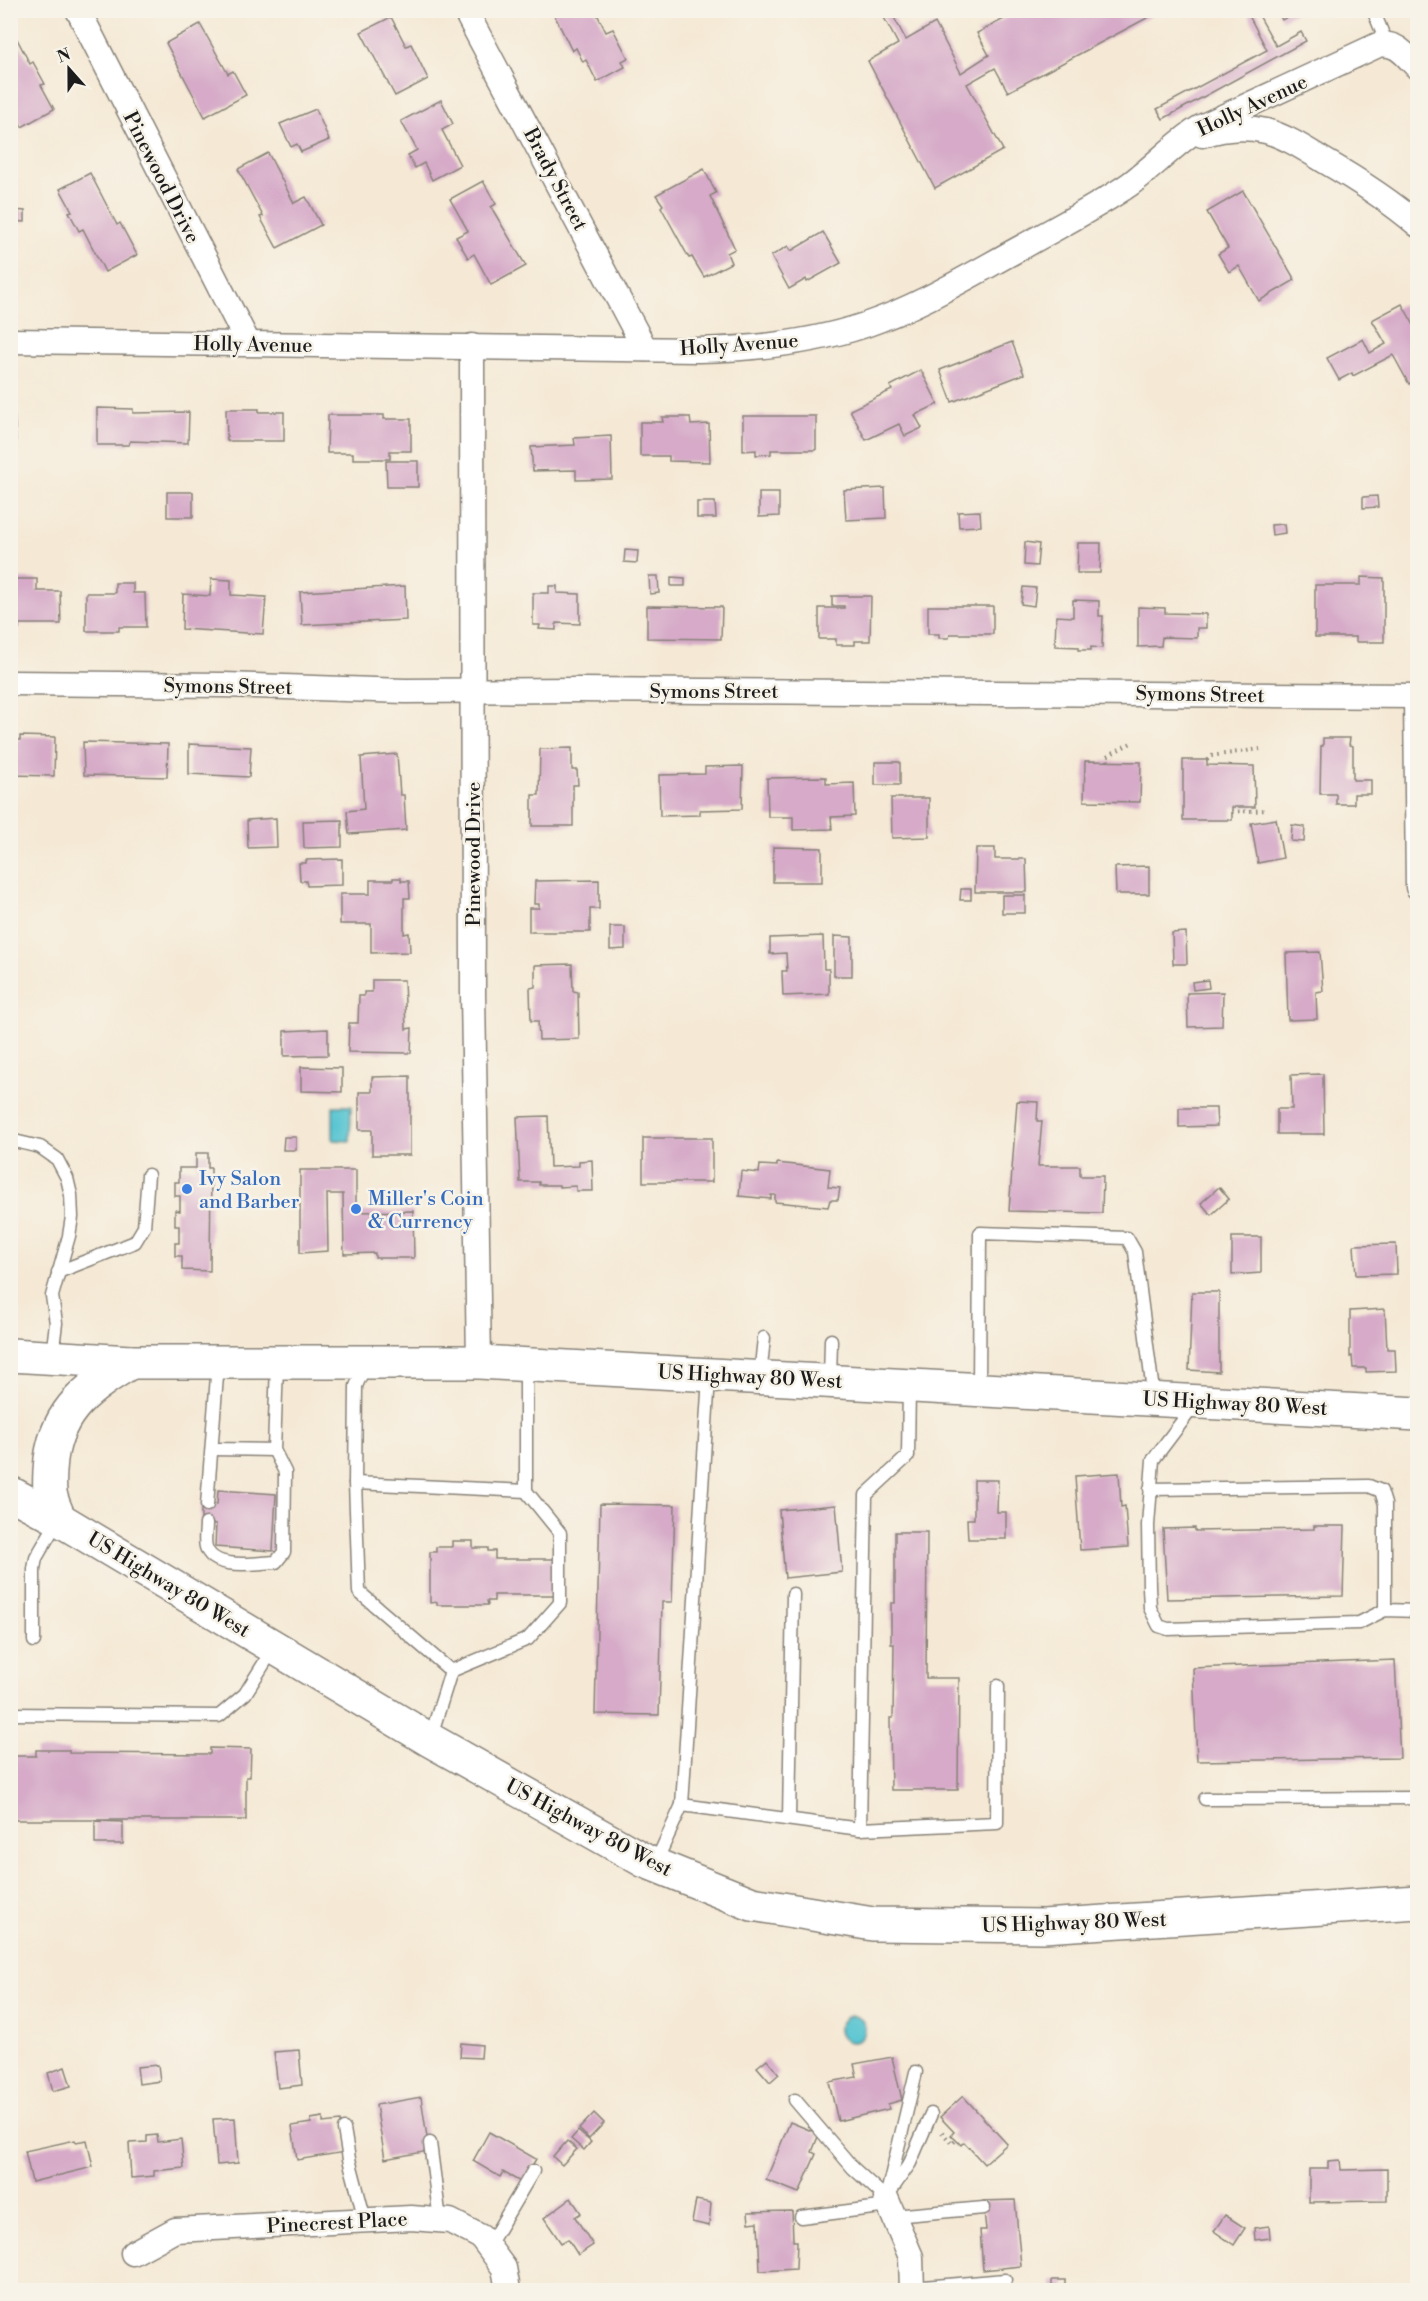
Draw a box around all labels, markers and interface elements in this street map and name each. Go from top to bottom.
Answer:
north arrow [39,39,99,99]
text: N [54,44,74,68]
street label: Holly Avenue [1193,70,1312,143]
street label: Pinewood Drive [117,108,205,248]
street label: Brady Street [517,123,592,235]
street label: Holly Avenue [679,329,799,362]
street label: Holly Avenue [193,332,313,359]
street label: Symons Street [163,674,293,701]
street label: Symons Street [650,680,778,705]
street label: Symons Street [1135,682,1265,709]
street label: Pinewood Drive [462,782,487,926]
place label: Ivy Salon and Barber [199,1167,300,1215]
marker: Ivy Salon and Barber [180,1182,194,1196]
place label: Miller's Coin & Currency [368,1187,484,1235]
marker: Miller's Coin & Currency [349,1202,363,1216]
street label: US Highway 80 West [657,1360,843,1395]
street label: US Highway 80 West [1142,1387,1328,1422]
street label: US Highway 80 West [82,1527,254,1644]
street label: US Highway 80 West [501,1774,676,1883]
street label: US Highway 80 West [981,1908,1167,1939]
street label: Pinecrest Place [266,2207,408,2240]

